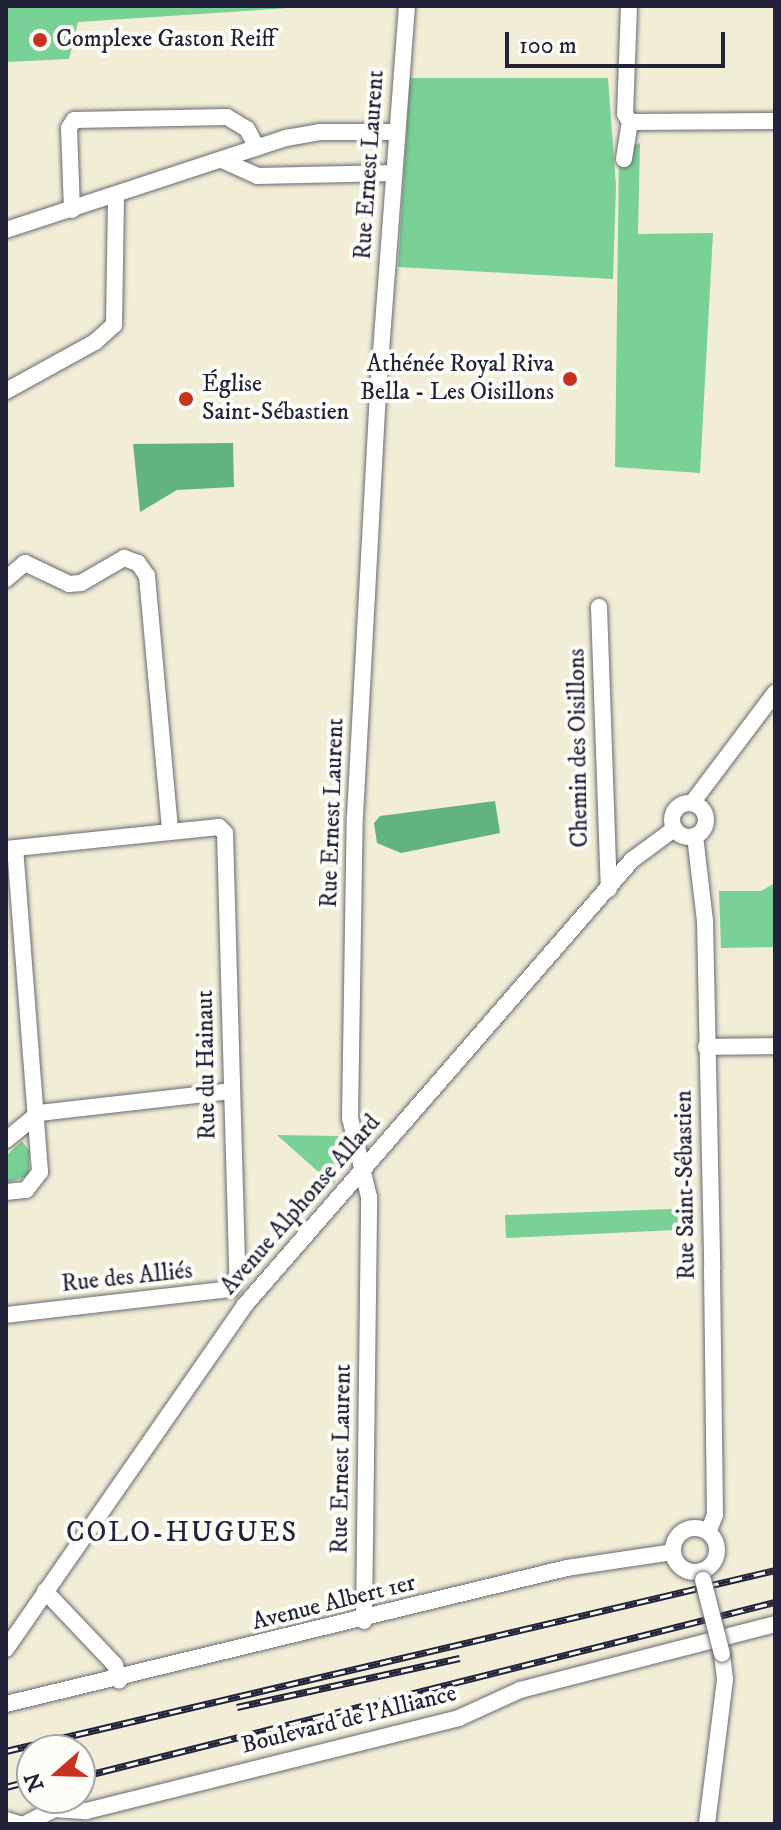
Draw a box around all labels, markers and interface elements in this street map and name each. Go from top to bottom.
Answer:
scale bar [509,16,729,66]
place label: Complexe Gaston Reiff [56,26,275,54]
marker: Complexe Gaston Reiff [31,31,49,49]
text: 100 m [519,31,577,61]
street label: Rue Ernest Laurent [349,69,391,261]
place label: Athénée Royal Riva Bella - Les Oisillons [360,351,554,407]
marker: Athénée Royal Riva Bella - Les Oisillons [561,370,579,388]
place label: Église Saint-Sébastien [202,371,349,427]
marker: Église Saint-Sébastien [177,390,195,408]
street label: Chemin des Oisillons [563,648,595,848]
street label: Rue Ernest Laurent [315,718,351,908]
street label: Rue du Hainaut [191,990,223,1140]
street label: Rue Saint-Sébastien [670,1090,702,1280]
street label: Avenue Alphonse Allard [215,1109,387,1301]
street label: Rue des Alliés [60,1257,194,1299]
street label: Rue Ernest Laurent [326,1364,358,1554]
district label: COLO-HUGUES [66,1516,298,1550]
street label: Avenue Albert 1er [249,1569,419,1637]
street label: Boulevard de l'Alliance [238,1679,460,1761]
north arrow [16,1734,96,1814]
text: N [19,1769,51,1795]

